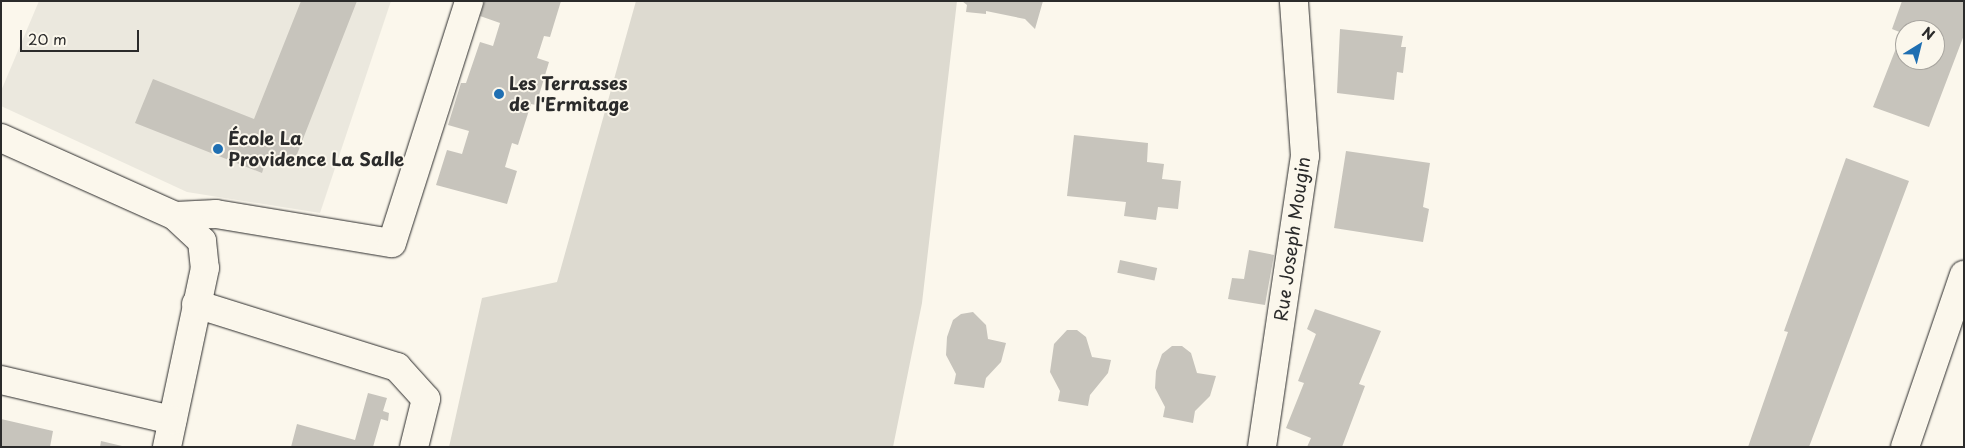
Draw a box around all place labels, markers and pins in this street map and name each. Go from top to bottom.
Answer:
place label: Les Terrasses de l'Ermitage [509,73,630,116]
marker: Les Terrasses de l'Ermitage [493,88,505,100]
place label: École La Providence La Salle [228,128,404,170]
marker: École La Providence La Salle [212,143,224,155]

